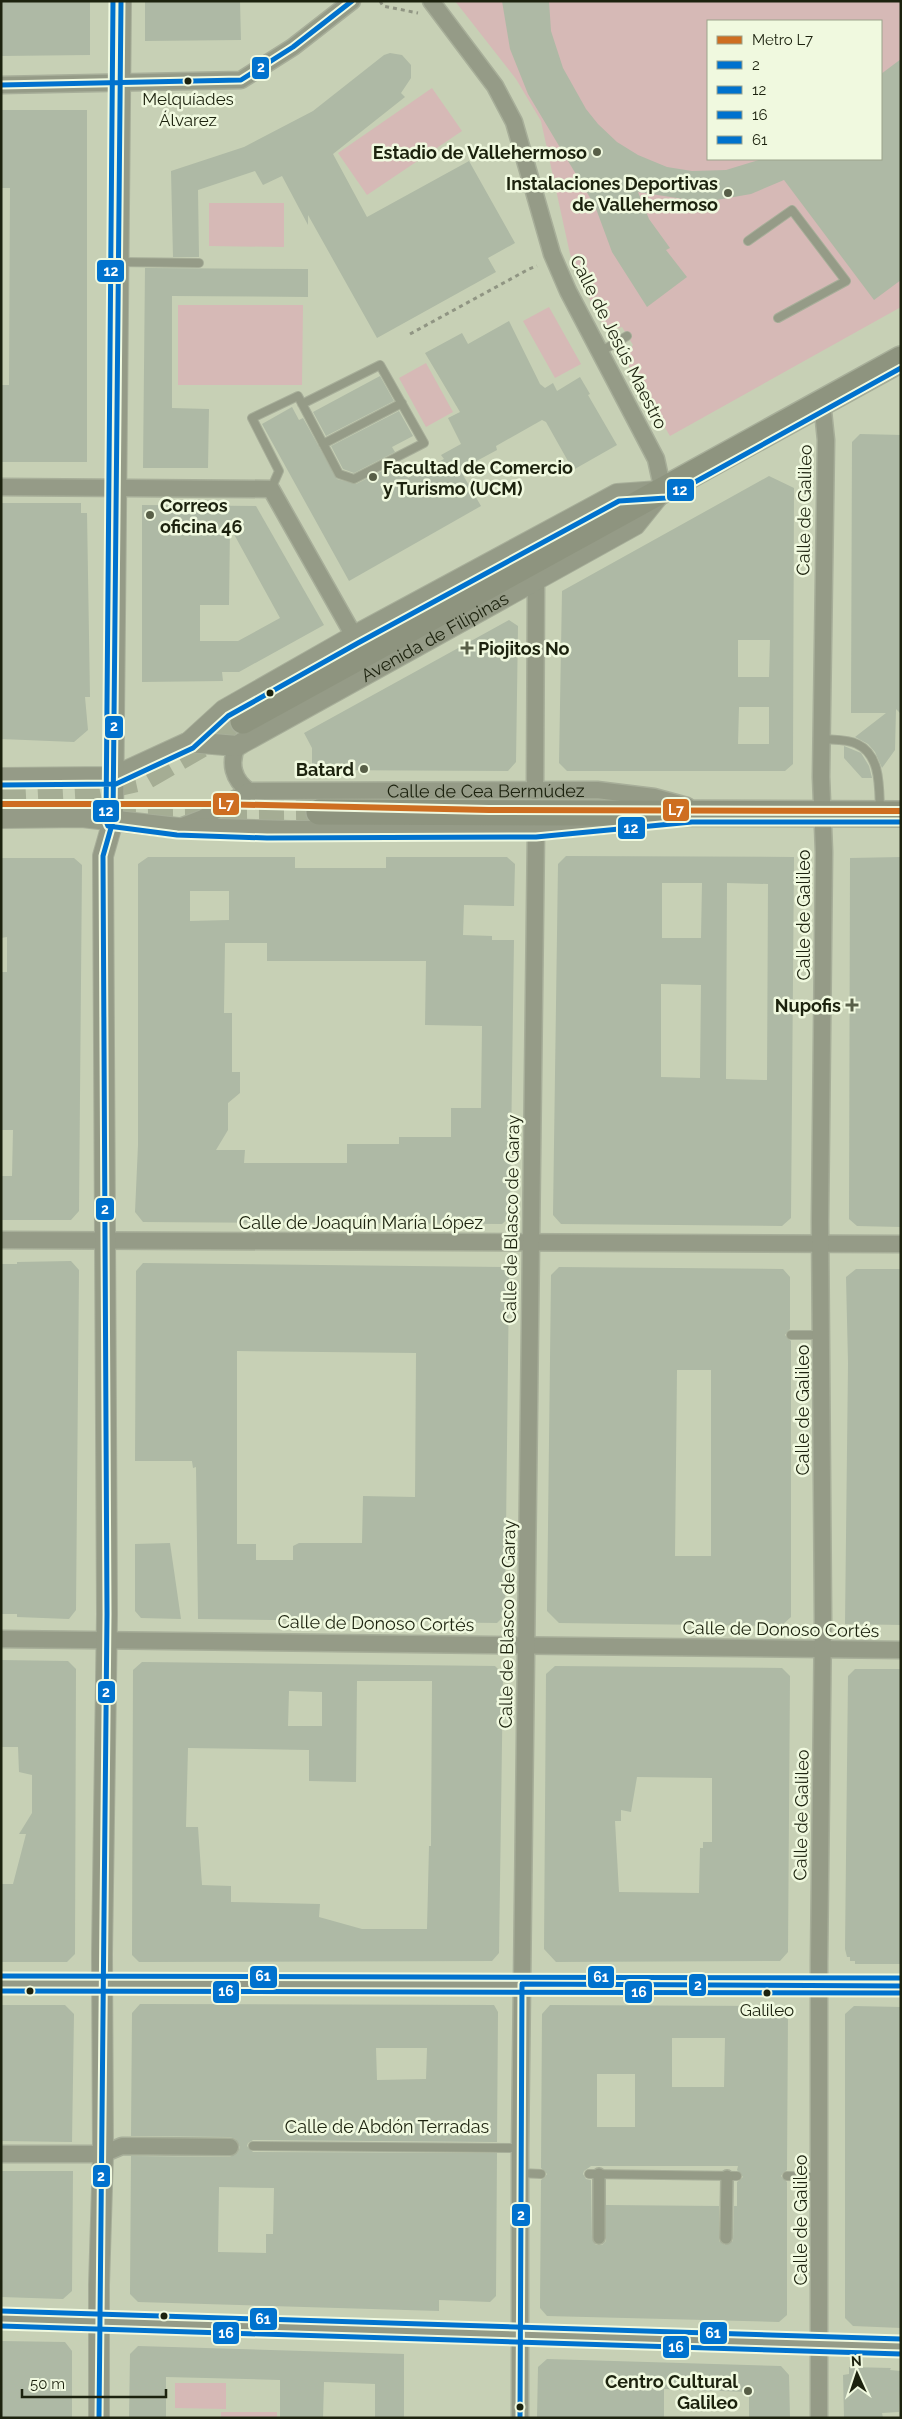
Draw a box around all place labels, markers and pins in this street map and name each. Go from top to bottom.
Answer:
marker: Melquíades Álvarez [183,76,193,86]
place label: Melquíades Álvarez [142,89,234,130]
place label: Estadio de Vallehermoso [373,142,587,163]
marker: Estadio de Vallehermoso [591,146,603,158]
place label: Instalaciones Deportivas de Vallehermoso [506,173,718,215]
marker: Instalaciones Deportivas de Vallehermoso [722,187,734,199]
place label: Facultad de Comercio y Turismo (UCM) [383,457,573,499]
marker: Facultad de Comercio y Turismo (UCM) [367,471,379,483]
place label: Correos oficina 46 [160,495,243,537]
marker: Correos oficina 46 [144,509,156,521]
place label: Piojitos No [478,638,569,659]
marker: Piojitos No [460,641,474,655]
unlabelled marker [265,688,275,698]
place label: Batard [296,759,354,780]
marker: Batard [358,763,370,775]
place label: Nupofis [775,995,841,1016]
marker: Nupofis [845,998,859,1012]
unlabelled marker [25,1986,35,1996]
marker: Galileo [762,1988,772,1998]
place label: Galileo [740,2000,794,2020]
unlabelled marker [159,2311,169,2321]
place label: Centro Cultural Galileo [605,2371,738,2413]
marker: Centro Cultural Galileo [742,2385,754,2397]
unlabelled marker [515,2402,525,2412]

